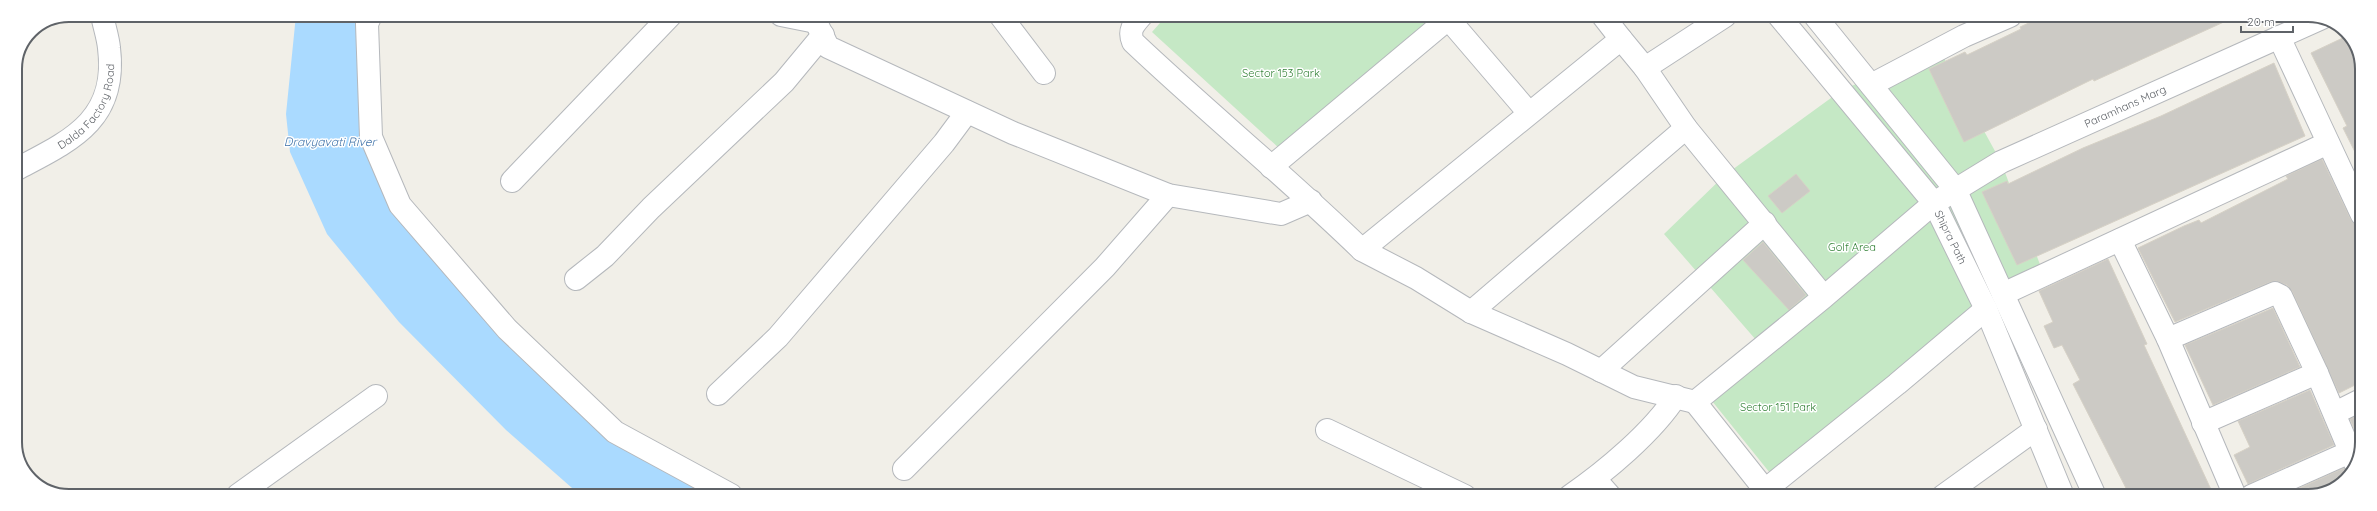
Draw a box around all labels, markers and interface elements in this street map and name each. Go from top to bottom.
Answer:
scale bar [2241,8,2293,34]
text: 20 m [2247,14,2275,29]
street label: Dalda Factory Road [55,64,117,152]
park label: Sector 153 Park [1242,66,1320,80]
street label: Paramhans Marg [2082,82,2168,131]
water label: Dravyavati River [284,134,378,149]
street label: Shipra Path [1932,208,1970,267]
park label: Golf Area [1828,240,1876,254]
park label: Sector 151 Park [1740,400,1816,414]

